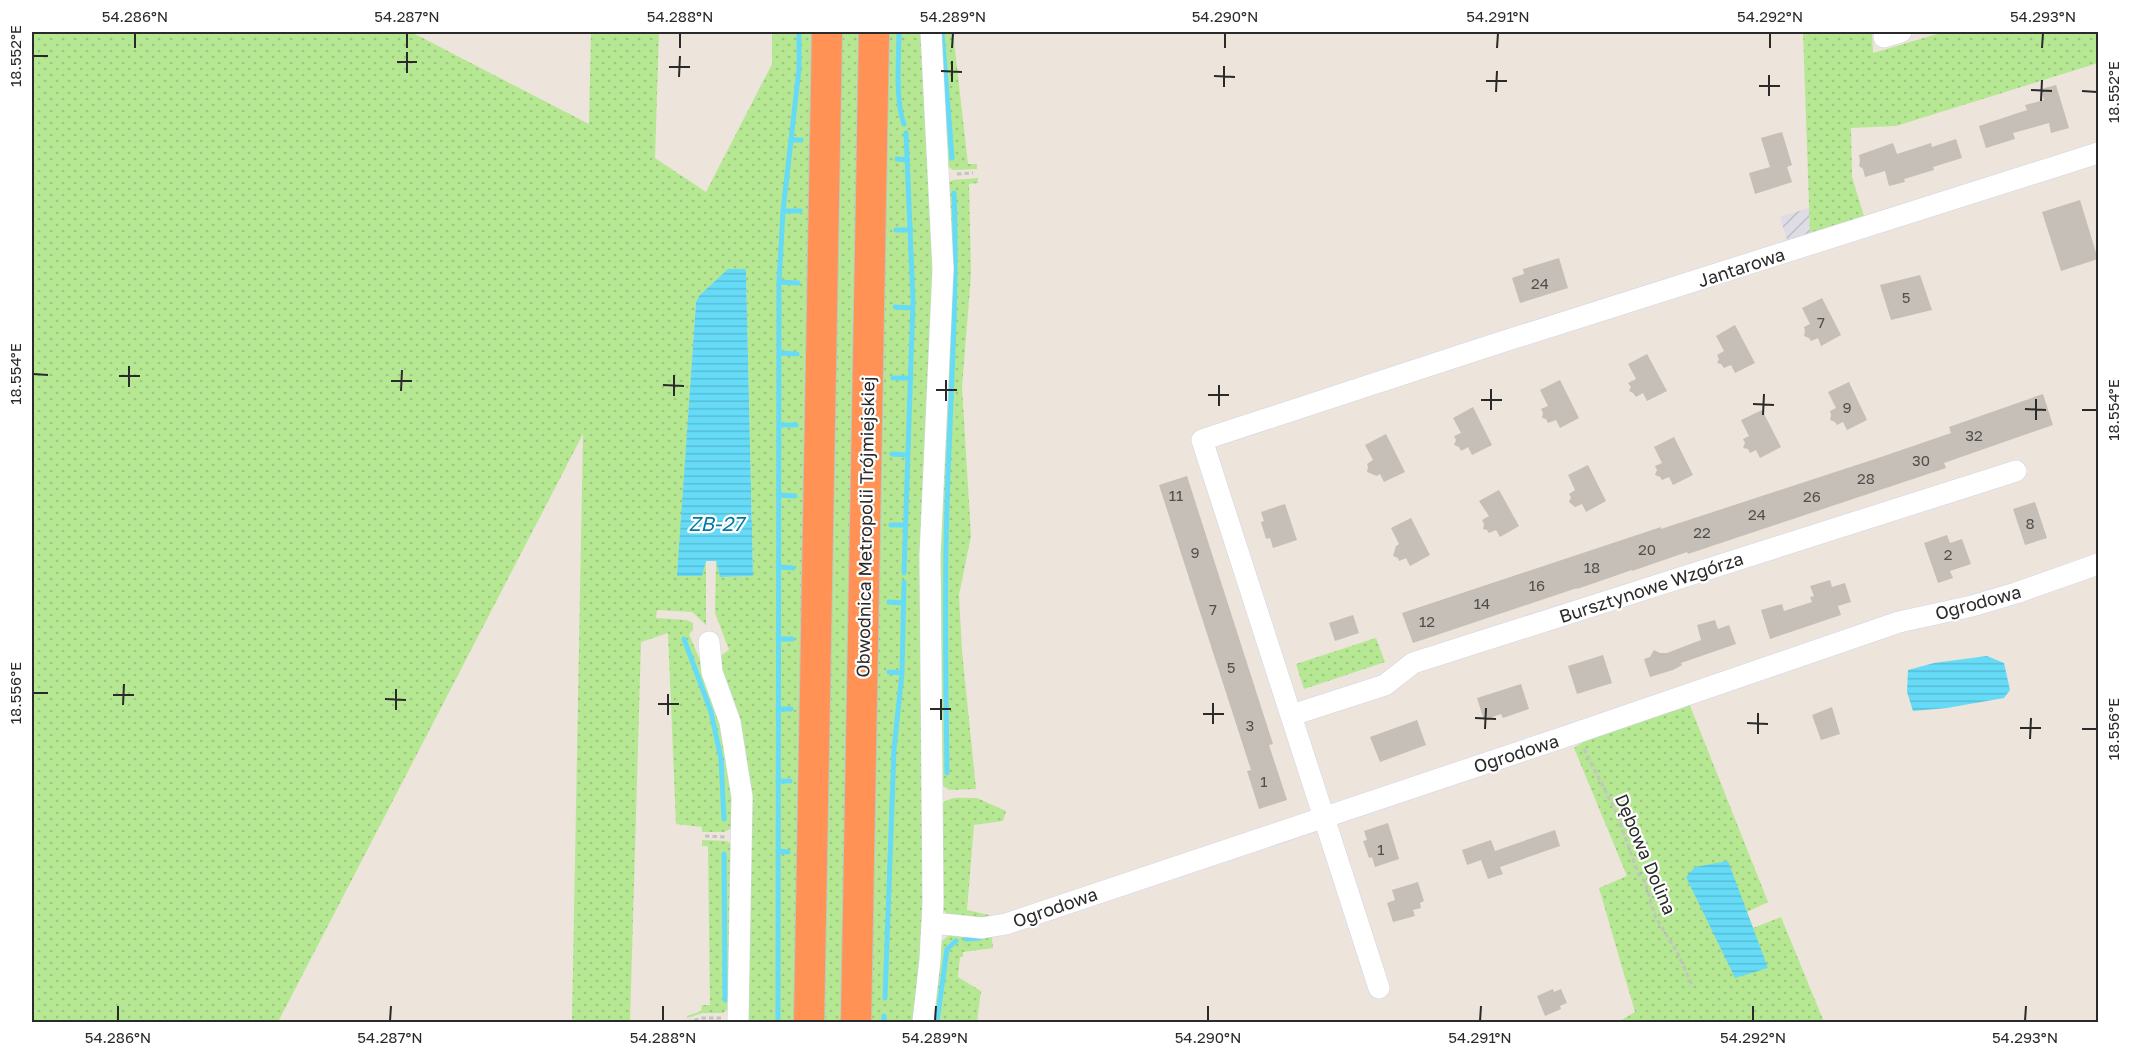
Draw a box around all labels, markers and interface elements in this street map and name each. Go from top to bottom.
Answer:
text: 54.286°N [102,7,168,25]
text: 54.287°N [374,7,440,25]
text: 54.288°N [647,7,713,25]
text: 54.289°N [920,7,986,25]
text: 54.290°N [1192,7,1258,25]
text: 54.291°N [1466,7,1530,25]
text: 54.292°N [1737,7,1803,25]
text: 54.293°N [2010,7,2076,25]
text: 18.552°E [6,25,24,87]
text: 18.552°E [2104,61,2122,123]
street label: Jantarowa [1695,243,1787,291]
house number: 24 [1531,274,1549,292]
house number: 5 [1902,288,1910,306]
house number: 7 [1817,313,1825,331]
text: 18.554°E [6,343,24,405]
street label: Obwodnica Metropolii Trójmiejskiej [851,376,879,678]
text: 18.554°E [2104,379,2122,441]
house number: 9 [1842,398,1852,416]
house number: 32 [1965,426,1983,444]
house number: 30 [1912,451,1930,469]
house number: 28 [1857,469,1875,487]
house number: 11 [1169,486,1183,504]
house number: 26 [1803,487,1821,505]
house number: 24 [1748,505,1766,523]
water label: ZB-27 [688,511,747,535]
house number: 8 [2025,514,2035,532]
house number: 22 [1693,523,1711,541]
house number: 20 [1638,540,1656,558]
house number: 9 [1190,543,1200,561]
house number: 2 [1944,545,1952,563]
street label: Bursztynowe Wzgórza [1556,547,1746,627]
house number: 18 [1584,558,1600,576]
house number: 16 [1529,576,1545,594]
street label: Ogrodowa [1933,580,2023,624]
house number: 14 [1474,594,1490,612]
house number: 7 [1209,600,1217,618]
house number: 12 [1419,612,1435,630]
house number: 5 [1227,658,1235,676]
text: 18.556°E [6,662,24,724]
text: 18.556°E [2104,698,2122,760]
house number: 3 [1246,716,1254,734]
street label: Ogrodowa [1471,729,1561,777]
house number: 1 [1260,772,1268,790]
street label: Dębowa Dolina [1611,790,1681,918]
house number: 1 [1377,840,1385,858]
street label: Ogrodowa [1010,882,1100,932]
text: 54.286°N [85,1028,151,1046]
text: 54.287°N [357,1028,423,1046]
text: 54.288°N [630,1028,696,1046]
text: 54.289°N [902,1028,968,1046]
text: 54.290°N [1175,1028,1241,1046]
text: 54.291°N [1448,1028,1512,1046]
text: 54.292°N [1720,1028,1786,1046]
text: 54.293°N [1992,1028,2058,1046]

